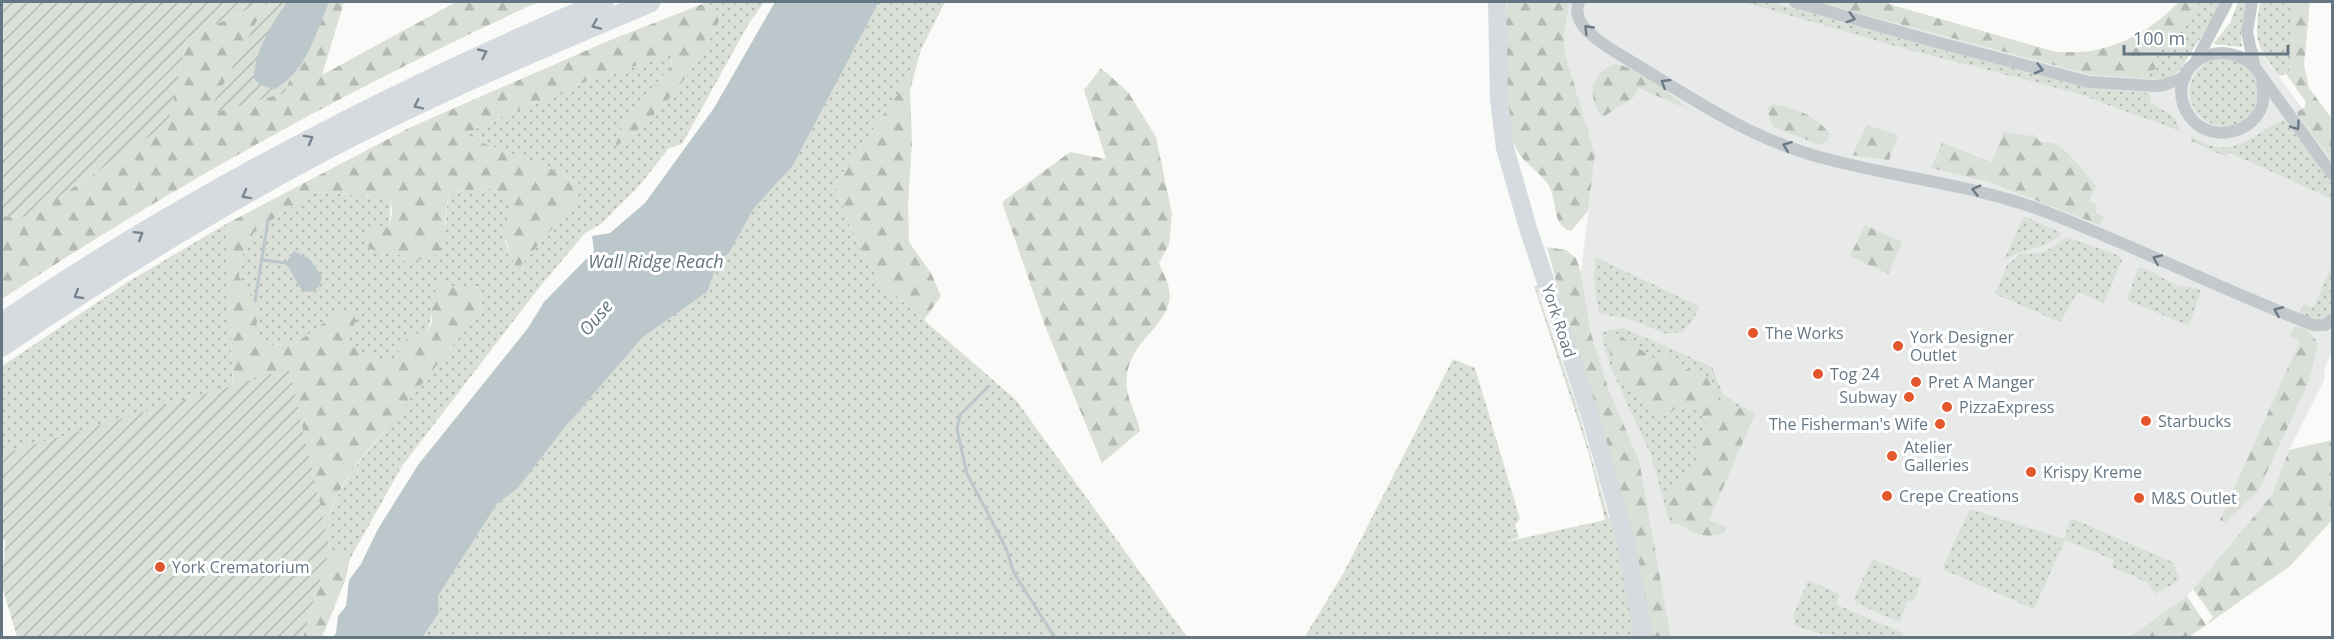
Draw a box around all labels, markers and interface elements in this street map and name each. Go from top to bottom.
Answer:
one-way arrow [1846,10,1856,23]
one-way arrow [591,18,602,30]
scale bar [2124,18,2288,56]
one-way arrow [1584,26,1595,37]
text: 100 m [2133,26,2185,50]
one-way arrow [477,48,488,60]
one-way arrow [2034,62,2044,75]
one-way arrow [1661,78,1671,90]
one-way arrow [414,97,425,109]
one-way arrow [2289,119,2300,130]
one-way arrow [303,135,313,146]
one-way arrow [1783,141,1794,153]
one-way arrow [1971,184,1981,197]
one-way arrow [242,188,252,199]
one-way arrow [133,231,143,243]
water label: Wall Ridge Reach [588,249,724,273]
one-way arrow [2153,254,2164,266]
street label: York Road [1537,282,1581,360]
one-way arrow [74,288,84,299]
water label: Ouse [573,294,617,340]
one-way arrow [2273,306,2284,318]
place label: The Works [1765,322,1844,344]
marker: The Works [1746,326,1760,340]
place label: York Designer Outlet [1910,326,2014,366]
marker: York Designer Outlet [1891,339,1905,353]
place label: Tog 24 [1830,363,1880,385]
marker: Tog 24 [1811,367,1825,381]
place label: Pret A Manger [1928,371,2035,393]
marker: Pret A Manger [1909,375,1923,389]
place label: Subway [1839,386,1898,408]
marker: Subway [1902,390,1916,404]
place label: PizzaExpress [1959,396,2054,418]
marker: PizzaExpress [1940,400,1954,414]
place label: Starbucks [2158,410,2231,432]
place label: The Fisherman's Wife [1769,413,1928,435]
marker: Starbucks [2139,414,2153,428]
marker: The Fisherman's Wife [1933,417,1947,431]
place label: Atelier Galleries [1904,436,1969,476]
marker: Atelier Galleries [1885,449,1899,463]
place label: Krispy Kreme [2043,461,2142,483]
marker: Krispy Kreme [2024,465,2038,479]
place label: Crepe Creations [1899,485,2019,507]
place label: M&S Outlet [2151,487,2237,509]
marker: Crepe Creations [1880,489,1894,503]
marker: M&S Outlet [2132,491,2146,505]
place label: York Crematorium [172,556,310,578]
marker: York Crematorium [153,560,167,574]

